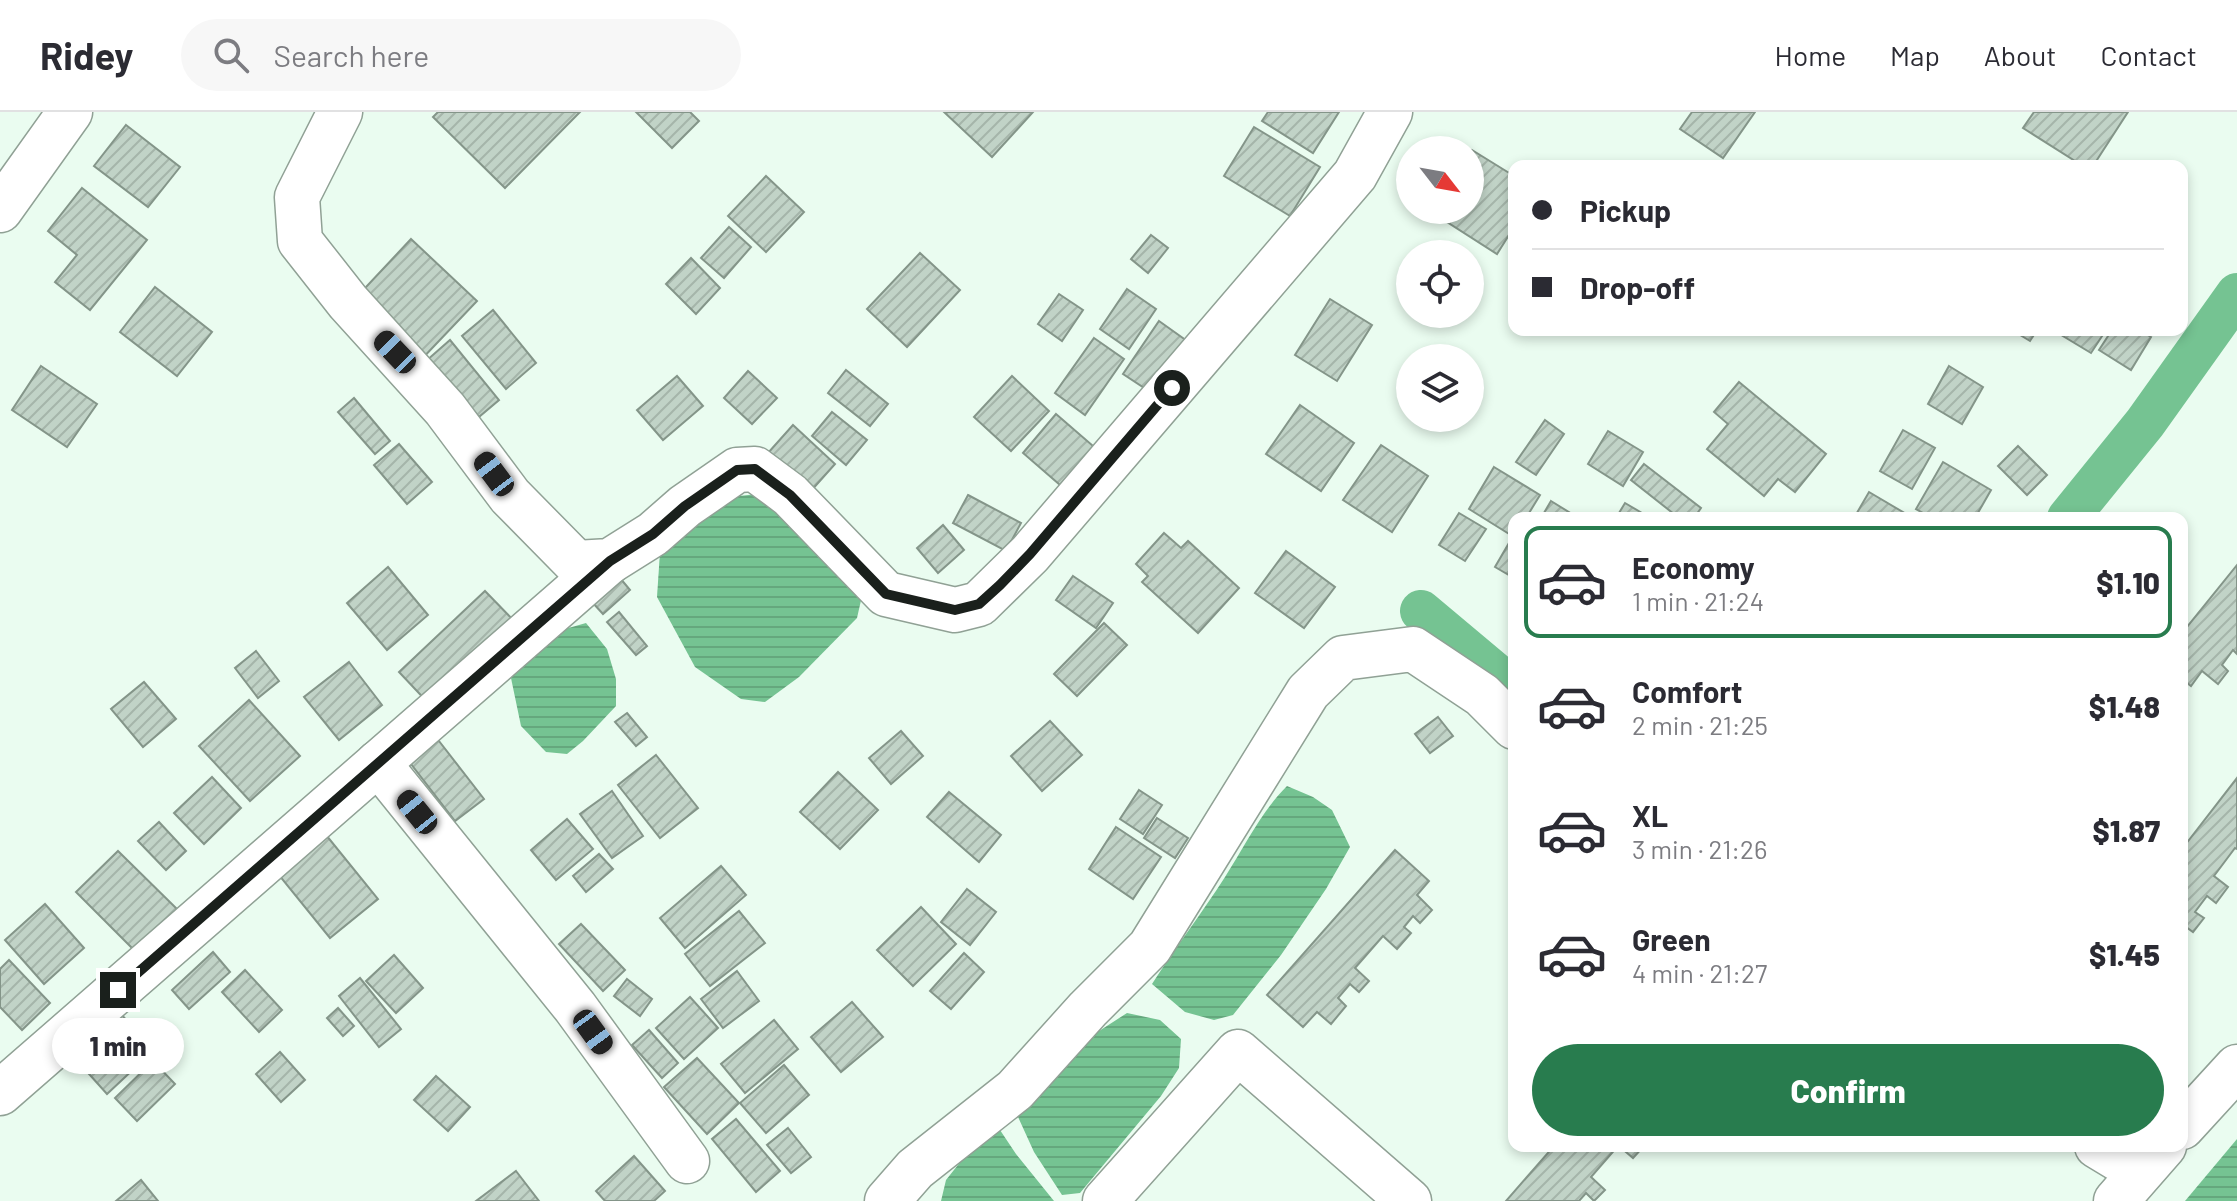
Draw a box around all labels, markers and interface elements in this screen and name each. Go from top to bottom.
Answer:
search box [181,19,741,91]
text: Ridey [40,32,133,78]
icon: search [209,33,253,77]
text: Search here [273,37,429,73]
text: Home [1775,38,1846,72]
text: Map [1890,38,1940,72]
text: About [1984,38,2056,72]
text: Contact [2100,38,2197,72]
north arrow [1396,136,1484,224]
map controls [1396,136,1484,432]
text: Pickup [1580,192,1671,228]
button: locate [1396,240,1484,328]
text: Drop-off [1580,269,1695,305]
car [370,326,420,378]
button: layers [1396,344,1484,432]
route start [1154,370,1190,406]
car [470,448,518,500]
icon: car [1536,546,1608,618]
text: Economy [1632,549,1755,585]
text: $1.10 [2096,564,2160,600]
text: 1 min · 21:24 [1632,585,1764,616]
icon: car [1536,670,1608,742]
text: Comfort [1632,673,1742,709]
text: $1.48 [2089,688,2160,724]
text: 2 min · 21:25 [1632,709,1768,740]
car [393,786,441,838]
icon: car [1536,794,1608,866]
text: XL [1632,797,1668,833]
text: $1.87 [2092,812,2160,848]
text: 3 min · 21:26 [1632,833,1767,864]
icon: car [1536,918,1608,990]
text: Green [1632,921,1711,957]
text: $1.45 [2089,936,2160,972]
text: 4 min · 21:27 [1632,957,1767,988]
route end [100,972,136,1008]
car [569,1006,617,1058]
callout: 1 min [52,1018,184,1074]
text: 1 min [89,1030,147,1061]
button: Confirm [1532,1044,2164,1136]

